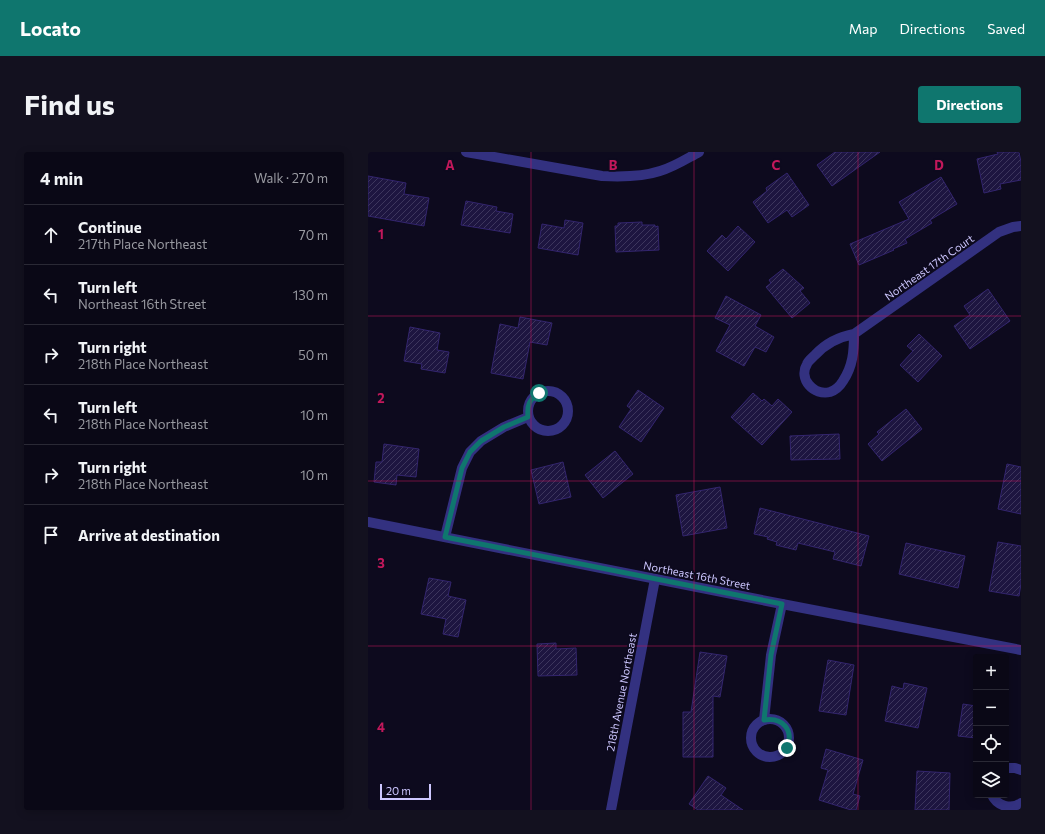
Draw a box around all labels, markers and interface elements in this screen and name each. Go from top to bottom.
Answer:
text: Locato [20,17,81,40]
text: Map [849,20,878,37]
text: Directions [900,20,965,37]
text: Saved [987,20,1025,37]
button: Directions [918,86,1021,123]
text: Find us [24,87,115,121]
text: A [445,157,455,173]
text: B [609,157,618,173]
text: C [772,157,781,173]
text: D [934,157,944,173]
text: 4 min [40,168,83,189]
text: Walk · 270 m [254,170,328,186]
text: Continue [78,218,142,236]
icon: ahead [40,224,62,246]
text: 1 [378,226,384,242]
text: 70 m [299,227,328,243]
street label: Northeast 17th Court [882,231,976,303]
text: 217th Place Northeast [78,236,207,252]
text: Turn left [78,278,137,296]
icon: left [40,284,62,306]
text: 130 m [293,287,328,303]
text: Northeast 16th Street [78,296,206,312]
text: Turn right [78,338,147,356]
icon: right [40,344,62,366]
text: 50 m [298,347,328,363]
text: 218th Place Northeast [78,356,208,372]
route start [530,384,548,402]
text: 2 [377,390,385,406]
text: Turn left [78,398,137,416]
icon: left [40,404,62,426]
text: 10 m [300,407,328,423]
text: 218th Place Northeast [78,416,208,432]
text: Turn right [78,458,147,476]
icon: right [40,464,62,486]
text: 10 m [300,467,328,483]
text: 218th Place Northeast [78,476,208,492]
icon: arrive [40,524,62,546]
text: Arrive at destination [78,526,220,544]
text: 3 [377,555,385,571]
street label: Northeast 16th Street [642,558,752,592]
street label: 218th Avenue Northeast [603,631,639,752]
map controls [973,654,1009,798]
button: + [973,654,1009,690]
button: − [973,690,1009,726]
text: 4 [377,719,385,735]
button: locate [973,726,1009,762]
route end [778,739,796,757]
button: layers [973,762,1009,798]
scale bar [380,782,431,801]
text: 20 m [386,784,411,797]

